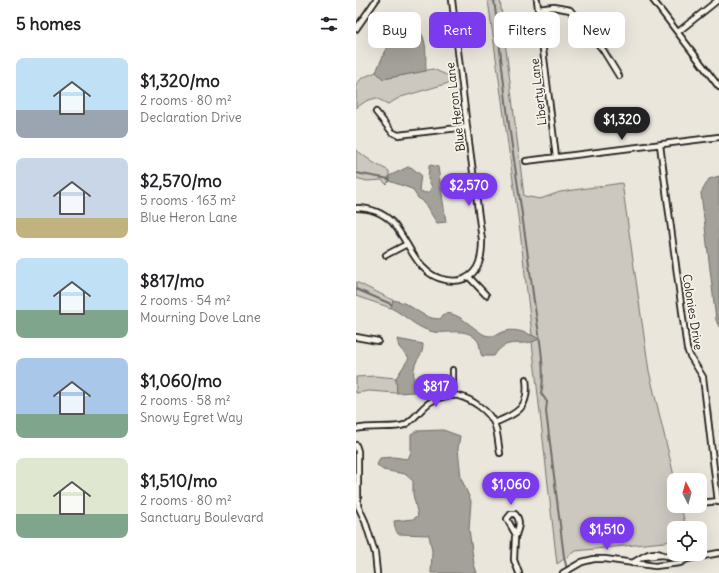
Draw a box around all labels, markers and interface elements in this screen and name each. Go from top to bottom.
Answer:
chip: Buy [368,12,421,48]
chip: Rent [429,12,486,48]
chip: Filters [494,12,560,48]
chip: New [568,12,625,48]
text: 5 homes [16,13,81,35]
icon: filters [318,13,340,35]
street label: Liberty Lane [526,58,550,126]
street label: Blue Heron Lane [442,61,468,153]
text: $1,320/mo [140,70,220,92]
icon: home [48,74,96,122]
text: 2 rooms · 80 m² [140,92,232,109]
pin: $1,320 [589,107,655,141]
text: Declaration Drive [140,109,242,126]
text: $1,320 [603,111,641,128]
text: $2,570/mo [140,170,222,192]
pin: $2,570 [436,173,502,207]
icon: home [48,174,96,222]
text: $2,570 [449,177,489,194]
text: 5 rooms · 163 m² [140,192,236,209]
text: Blue Heron Lane [140,209,237,226]
text: $817/mo [140,270,204,292]
street label: Colonies Drive [680,273,706,351]
icon: home [48,274,96,322]
text: 2 rooms · 54 m² [140,292,231,309]
text: Mourning Dove Lane [140,309,261,326]
text: $1,060/mo [140,370,222,392]
icon: home [48,374,96,422]
pin: $817 [412,374,460,408]
text: $817 [423,378,449,395]
text: 2 rooms · 58 m² [140,392,231,409]
text: Snowy Egret Way [140,409,243,426]
text: $1,510/mo [140,470,217,492]
pin: $1,060 [478,472,544,506]
north arrow [667,473,707,513]
map controls [667,473,707,561]
icon: home [48,474,96,522]
text: $1,060 [491,476,531,493]
text: 2 rooms · 80 m² [140,492,232,509]
text: Sanctuary Boulevard [140,509,264,526]
pin: $1,510 [574,517,640,551]
text: $1,510 [589,521,625,538]
button: locate [667,521,707,561]

